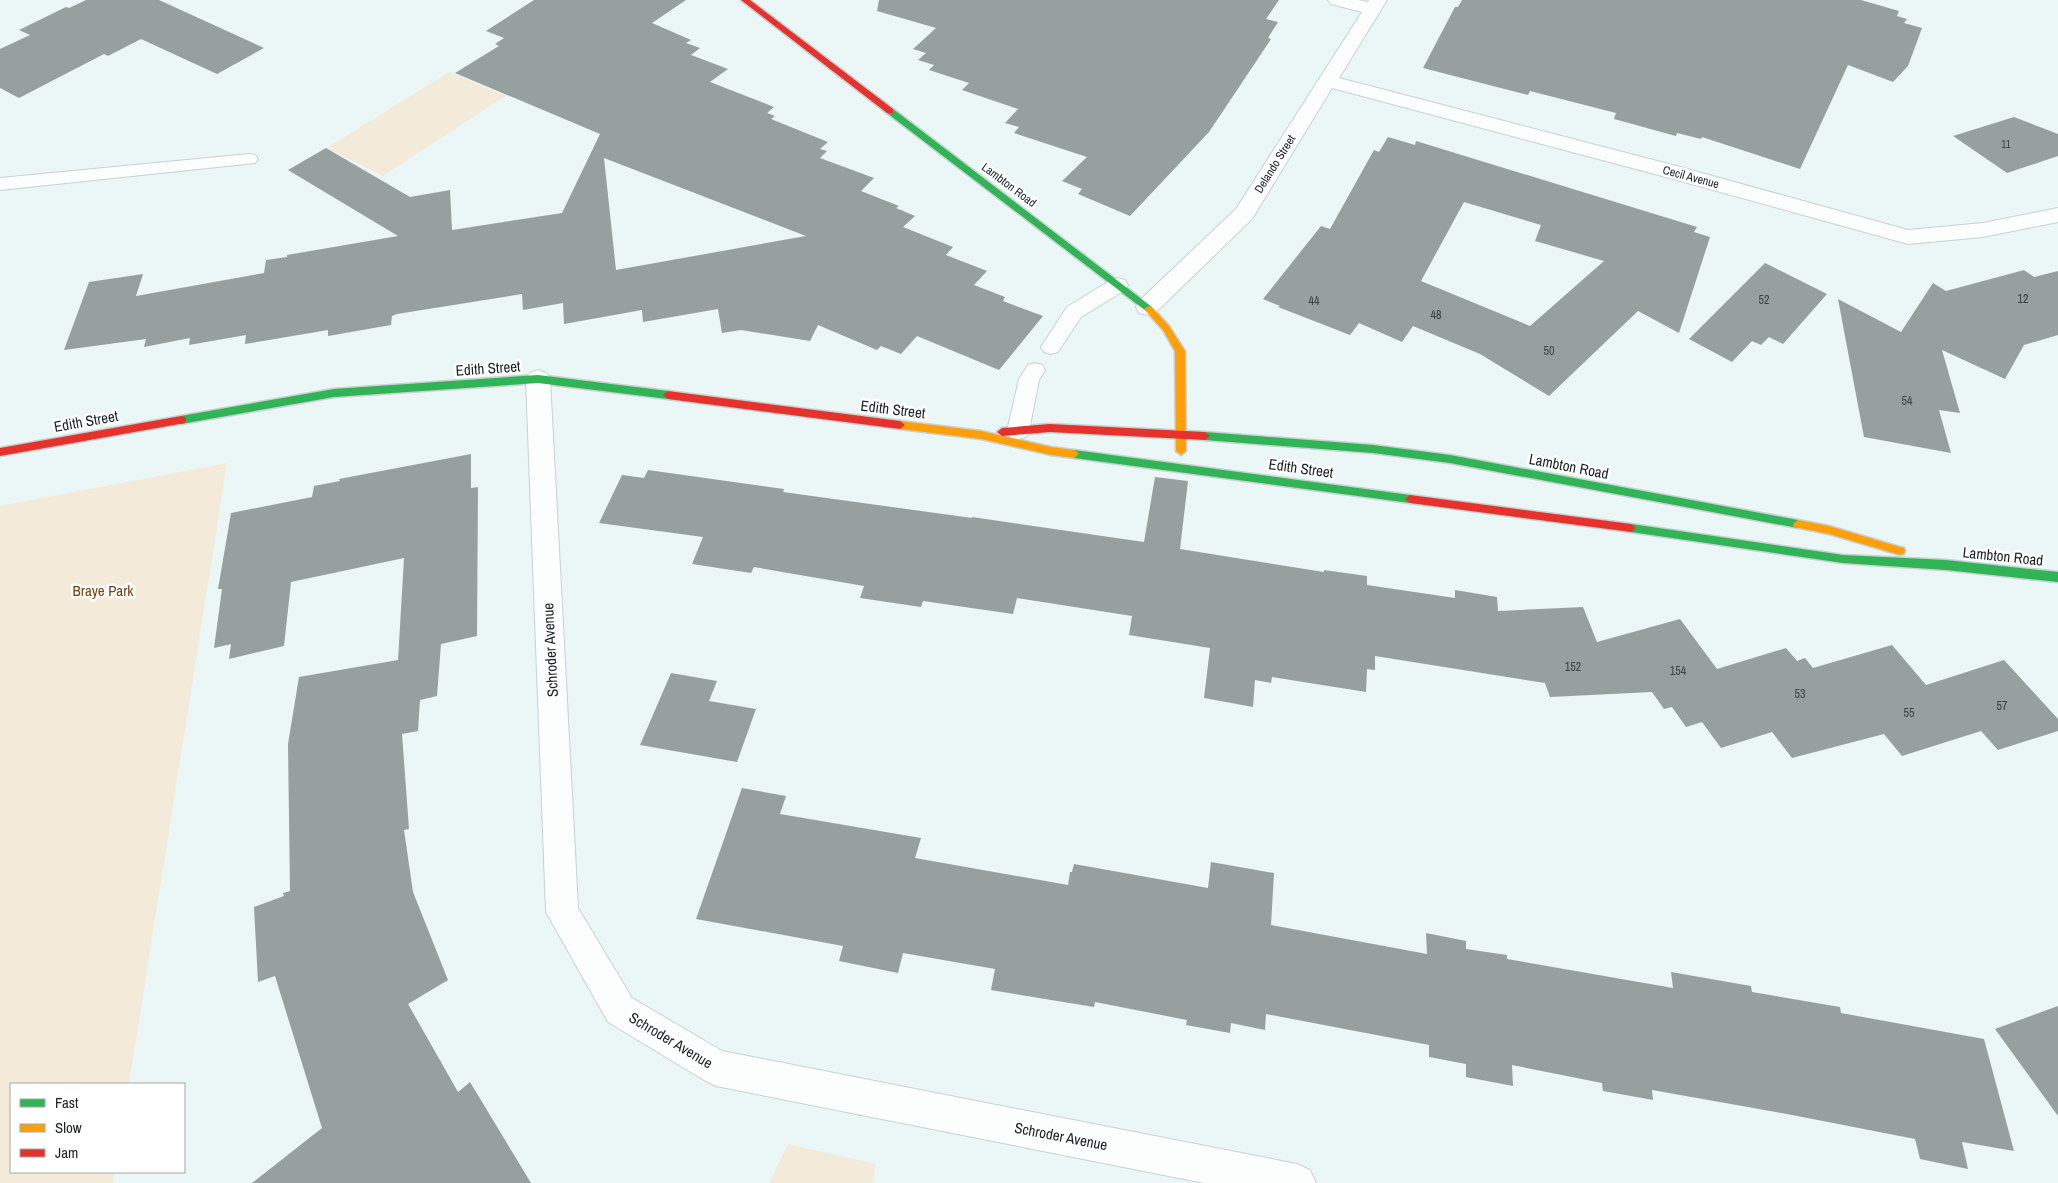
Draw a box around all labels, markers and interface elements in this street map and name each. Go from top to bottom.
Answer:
street label: Delando Street [1251,132,1299,196]
house number: 11 [2001,137,2011,151]
street label: Lambton Road [978,159,1040,211]
street label: Cecil Avenue [1661,162,1721,192]
house number: 12 [2018,291,2028,307]
house number: 52 [1759,292,1769,308]
house number: 44 [1309,293,1320,309]
house number: 48 [1431,307,1441,323]
house number: 50 [1544,343,1554,359]
street label: Edith Street [455,355,522,381]
house number: 54 [1902,393,1913,409]
street label: Edith Street [859,395,927,423]
street label: Edith Street [52,405,120,437]
street label: Lambton Road [1527,448,1611,484]
street label: Edith Street [1267,453,1335,483]
street label: Lambton Road [1962,541,2044,571]
park label: Braye Park [73,580,134,601]
street label: Schroder Avenue [537,602,563,698]
house number: 152 [1565,659,1581,675]
house number: 154 [1670,663,1687,679]
house number: 53 [1795,686,1805,702]
house number: 57 [1997,698,2008,714]
house number: 55 [1904,705,1915,721]
street label: Schroder Avenue [625,1007,717,1073]
legend [10,1083,185,1173]
text: Fast [55,1092,79,1113]
text: Slow [55,1117,82,1138]
street label: Schroder Avenue [1013,1117,1109,1155]
text: Jam [55,1142,78,1163]

